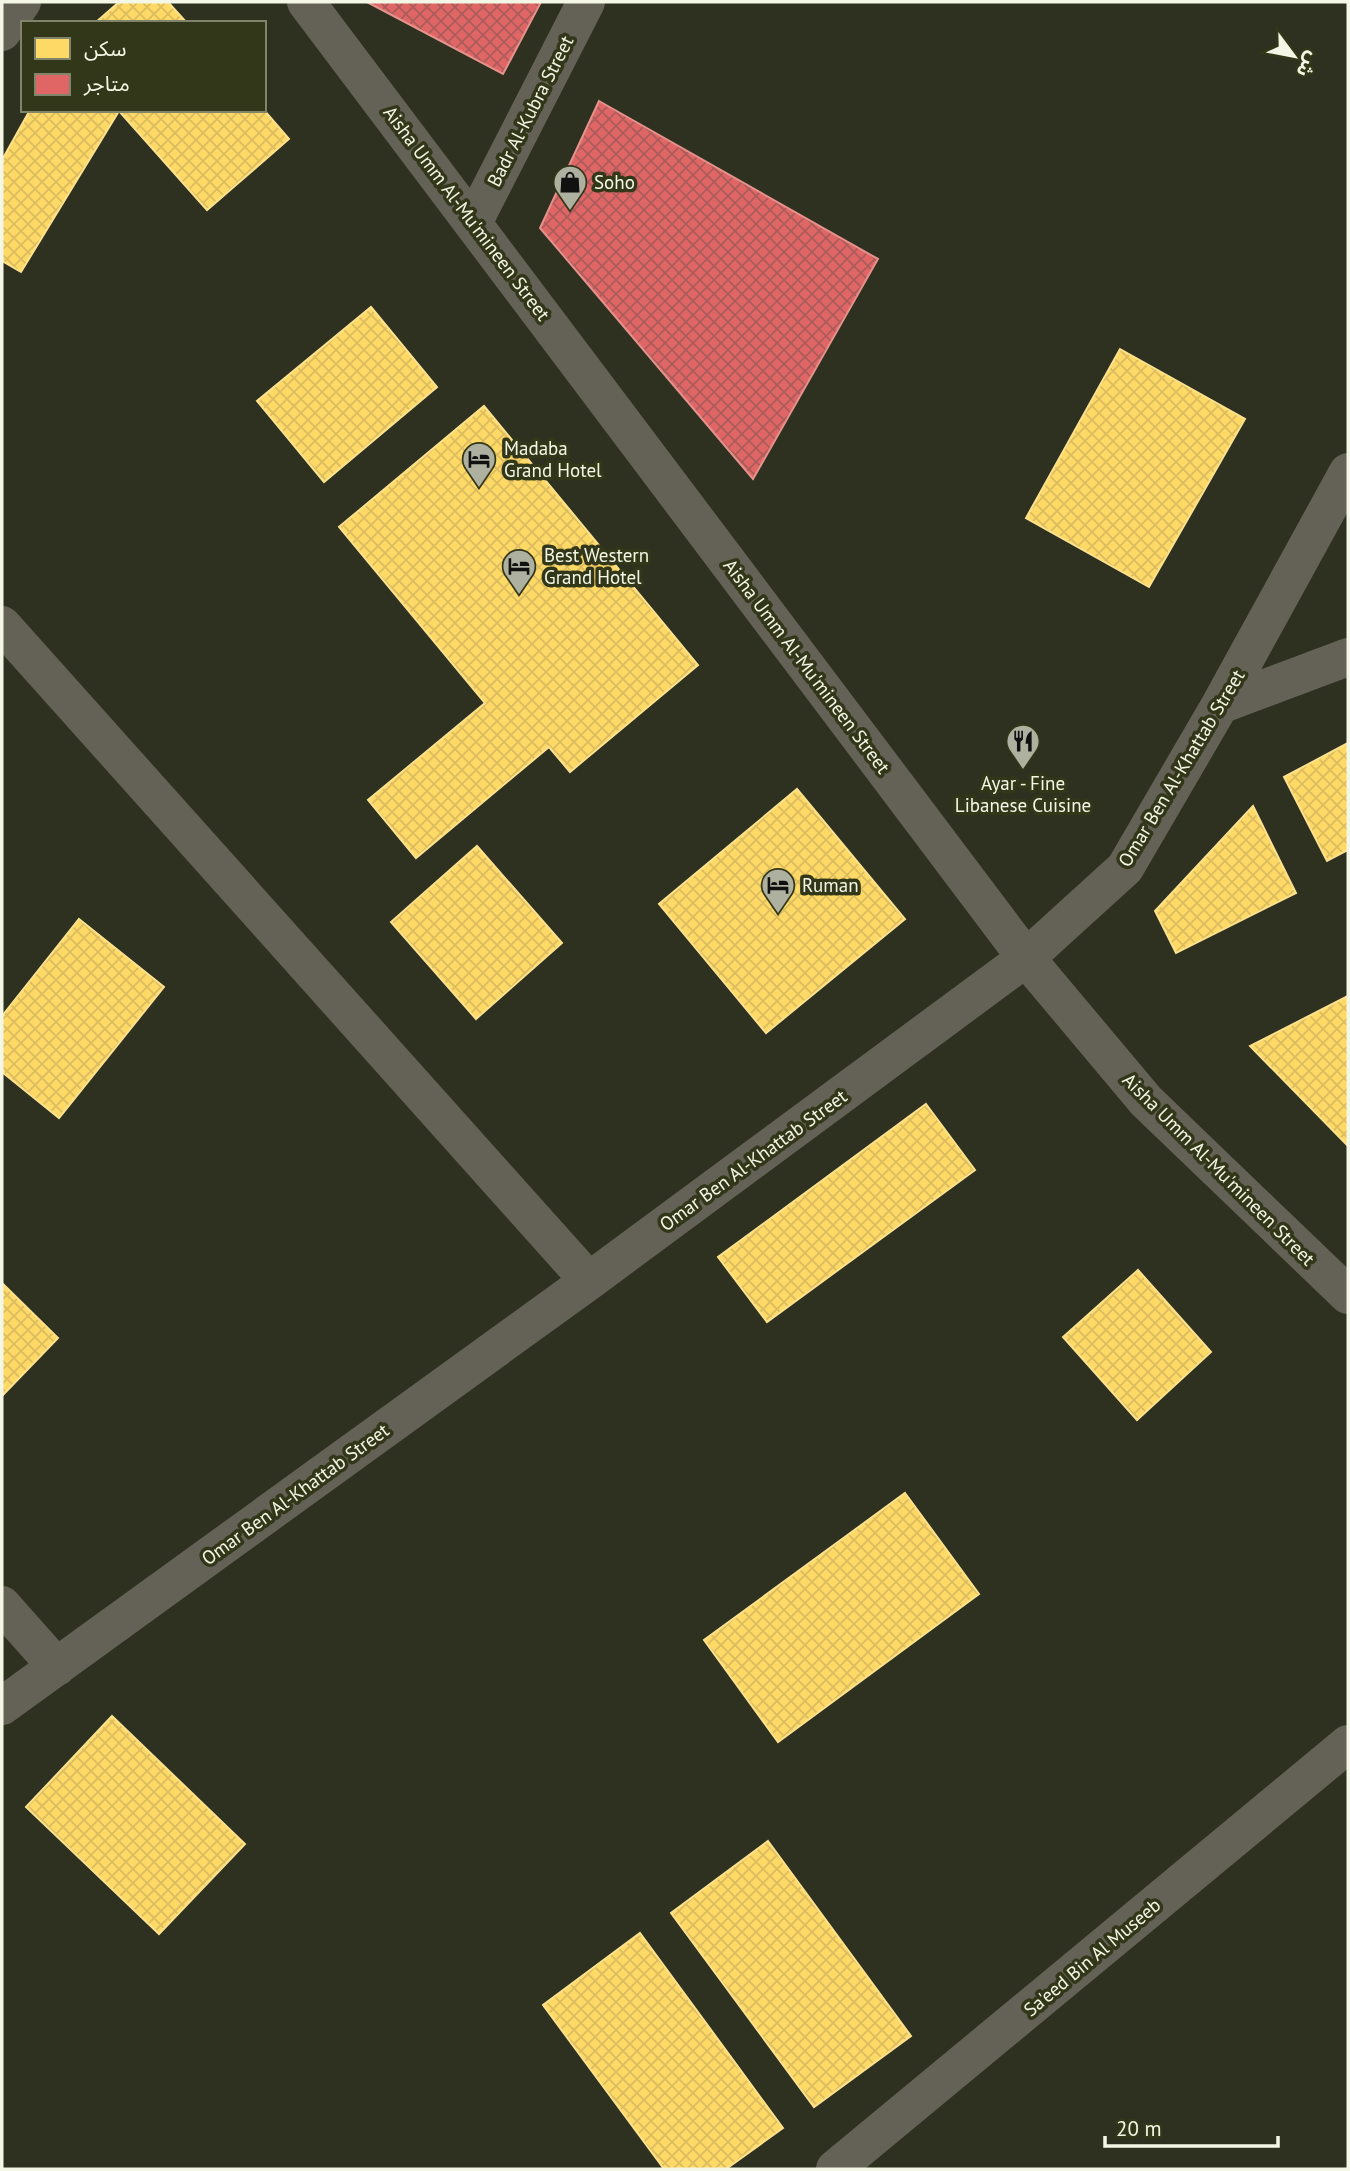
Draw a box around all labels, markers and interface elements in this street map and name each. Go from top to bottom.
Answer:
legend [21,21,266,112]
north arrow [1259,21,1329,91]
street label: Badr Al-Kubra Street [482,31,579,190]
text: سكن [84,35,126,62]
text: ش [1291,48,1325,82]
text: متاجر [83,70,130,97]
street label: Aisha Umm Al-Mu'mineen Street [378,101,556,326]
shop icon: Soho [551,163,589,212]
place label: Soho [594,170,635,194]
place label: Madaba Grand Hotel [504,436,602,482]
hotel icon: Madaba Grand Hotel [460,440,498,489]
place label: Best Western Grand Hotel [544,543,649,589]
hotel icon: Best Western Grand Hotel [500,547,538,596]
street label: Aisha Umm Al-Mu'mineen Street [718,554,896,779]
street label: Omar Ben Al-Khattab Street [1112,664,1250,871]
restaurant icon: Ayar - Fine Libanese Cuisine [1004,722,1042,771]
place label: Ayar - Fine Libanese Cuisine [955,771,1091,817]
hotel icon: Ruman [759,866,797,915]
place label: Ruman [802,873,859,897]
street label: Aisha Umm Al-Mu'mineen Street [1118,1068,1321,1271]
street label: Omar Ben Al-Khattab Street [654,1084,852,1236]
street label: Omar Ben Al-Khattab Street [196,1418,394,1570]
street label: Sa'eed Bin Al Museeb [1019,1893,1165,2021]
scale bar [1105,2104,1278,2148]
text: 20 m [1116,2115,1162,2142]

